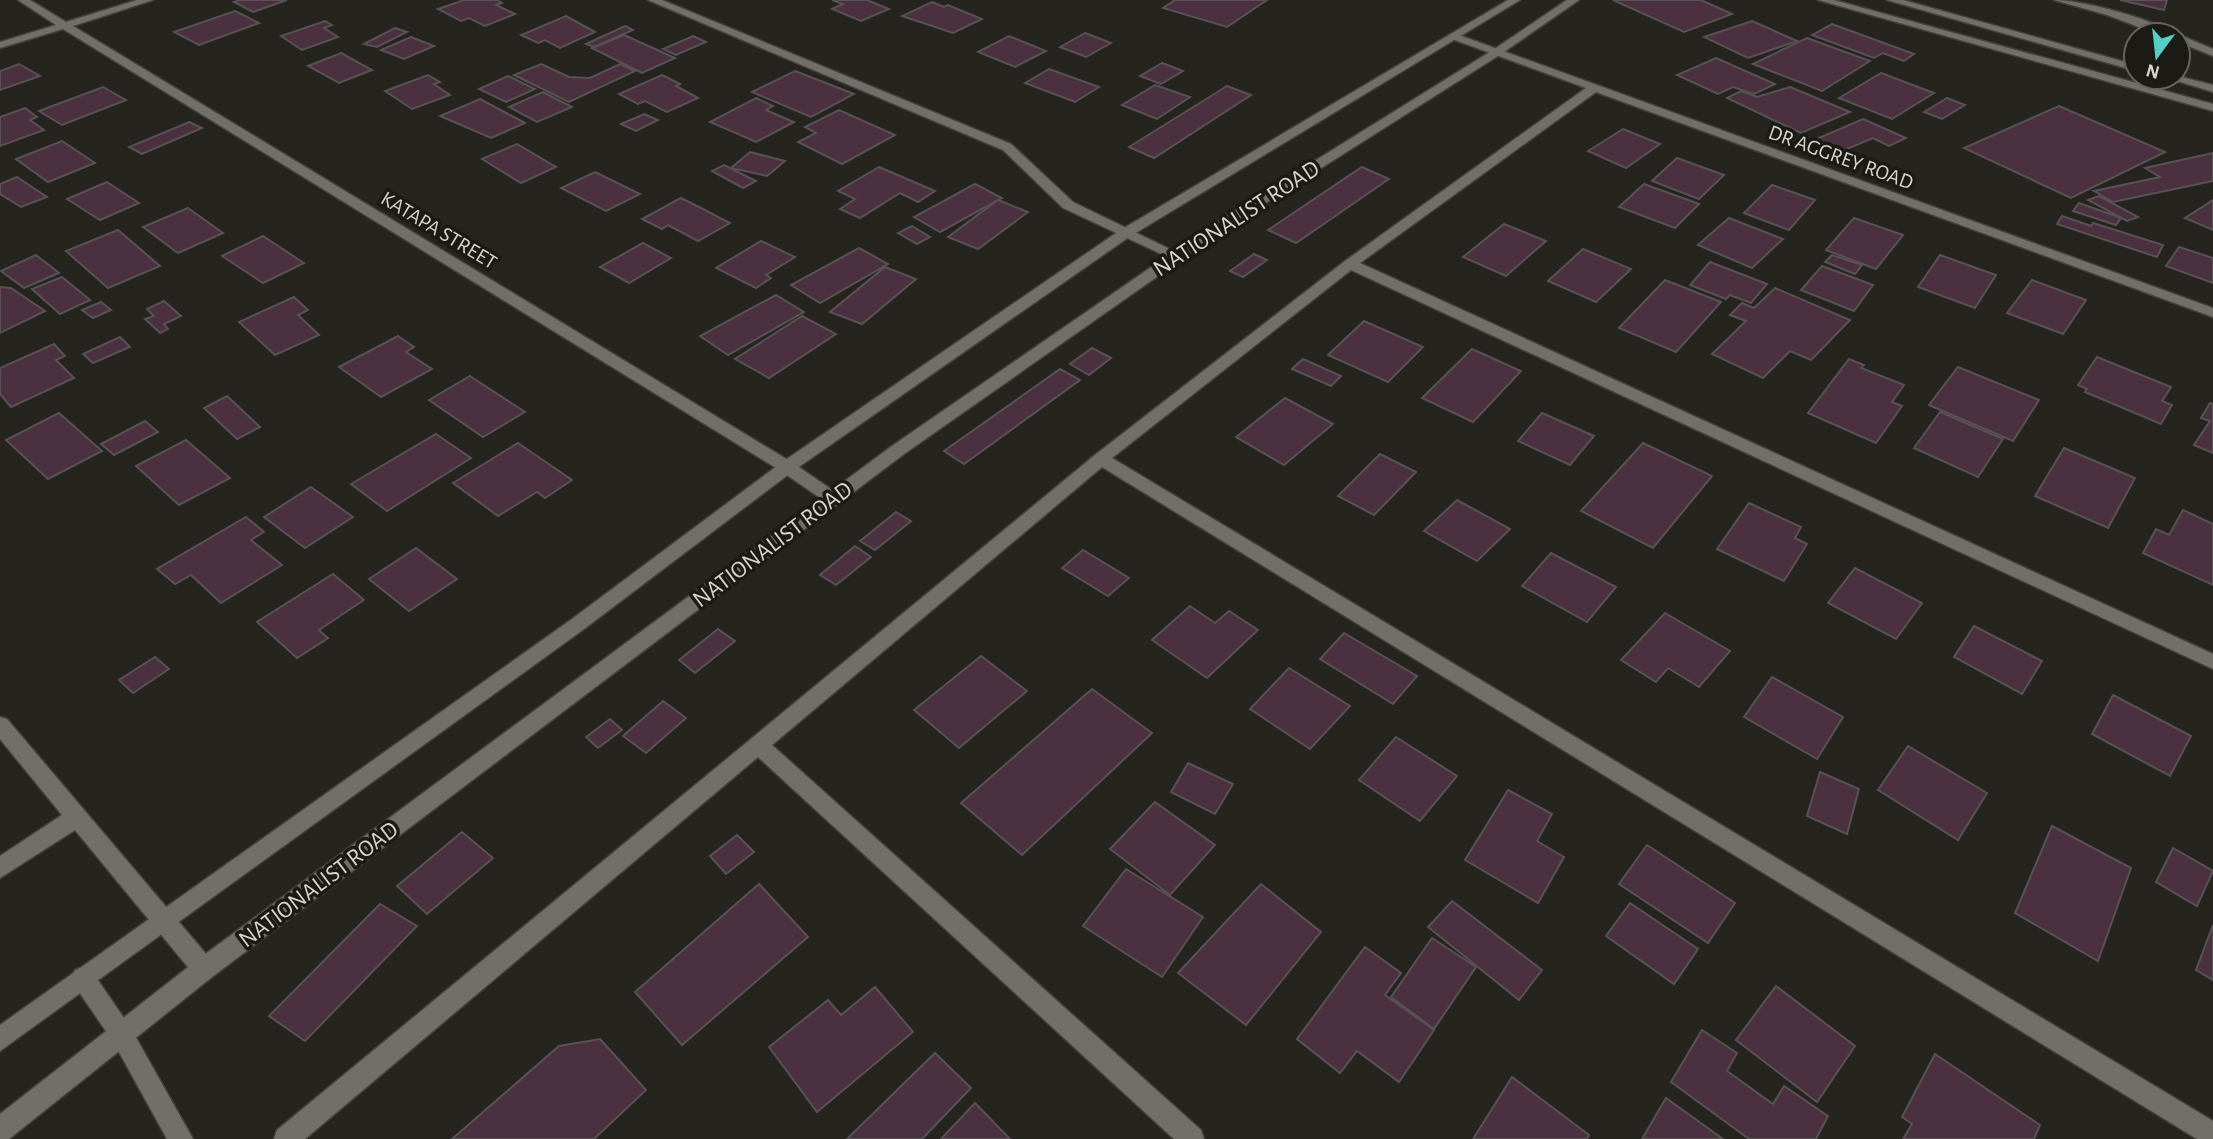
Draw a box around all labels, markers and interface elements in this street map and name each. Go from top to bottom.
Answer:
north arrow [2122,21,2192,91]
text: N [2144,60,2162,82]
street label: DR AGGREY ROAD [1766,122,1916,193]
street label: NATIONALIST ROAD [1149,156,1324,281]
street label: KATAPA STREET [377,188,500,273]
street label: NATIONALIST ROAD [688,477,857,612]
street label: NATIONALIST ROAD [234,817,403,952]

